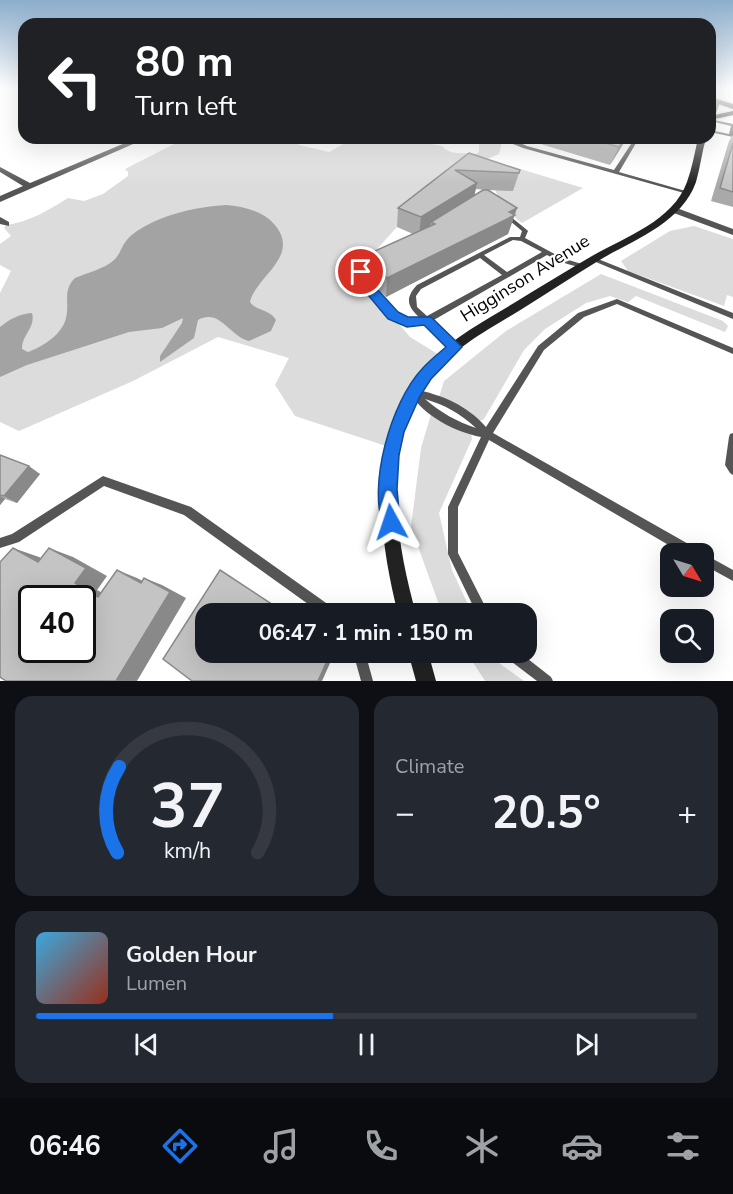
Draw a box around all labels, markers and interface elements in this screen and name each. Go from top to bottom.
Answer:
text: 80 m [135,34,234,91]
icon: left [36,42,114,120]
text: Turn left [135,88,236,125]
street label: Higginson Avenue [456,229,594,327]
pin [335,246,386,297]
icon: arrive [344,255,377,288]
position arrow [359,490,423,554]
north arrow [660,543,714,597]
map controls [660,543,714,663]
speed limit sign: 40 [18,585,96,663]
button: search [660,609,714,663]
text: 06:47 · 1 min · 150 m [259,618,473,648]
text: Climate [395,753,464,780]
text: 37 [150,764,224,849]
text: 20.5° [491,783,601,844]
text: − [395,791,415,836]
text: + [677,791,697,836]
text: km/h [163,836,211,866]
text: Golden Hour [126,940,257,970]
text: Lumen [126,970,187,997]
icon: previous [130,1028,163,1061]
icon: pause [350,1028,383,1061]
icon: next [570,1028,603,1061]
icon: directions [159,1125,201,1167]
icon: music [260,1125,302,1167]
icon: phone [360,1125,402,1167]
icon: climate [461,1125,503,1167]
icon: car [561,1125,603,1167]
icon: filters [662,1125,704,1167]
text: 06:46 [29,1128,101,1165]

